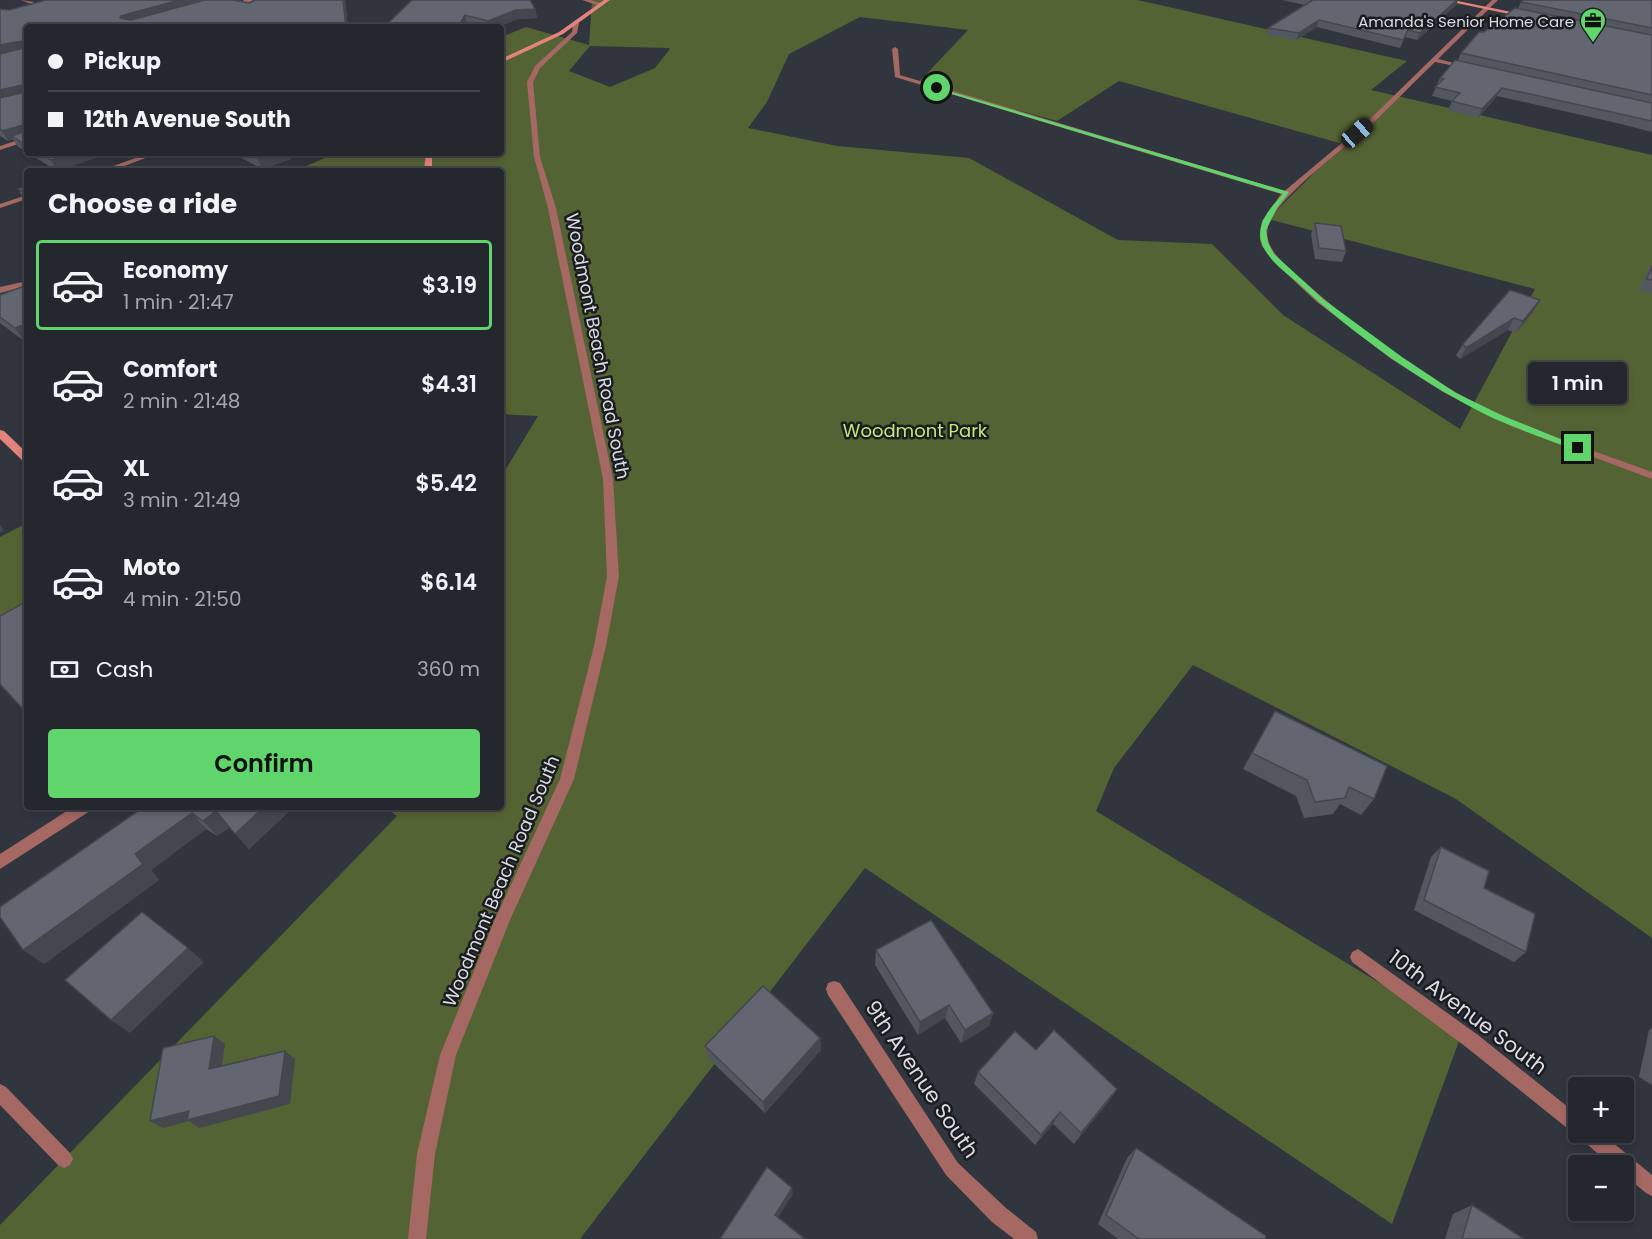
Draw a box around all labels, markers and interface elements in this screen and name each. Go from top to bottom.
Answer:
office icon: Amanda's Senior Home Care [1578,6,1608,44]
place label: Amanda's Senior Home Care [1358,11,1574,32]
text: Pickup [84,46,161,77]
route start [923,74,950,101]
text: 12th Avenue South [84,104,291,135]
car [1338,114,1376,152]
text: Choose a ride [48,185,237,222]
street label: Woodmont Beach Road South [560,211,636,481]
text: Economy [123,255,228,286]
icon: car [51,258,105,312]
text: $3.19 [422,270,477,301]
text: 1 min · 21:47 [123,288,234,316]
text: Comfort [123,354,217,385]
icon: car [51,357,105,411]
callout: 1 min [1528,361,1628,403]
text: $4.31 [421,369,477,400]
text: 1 min [1552,369,1603,397]
text: 2 min · 21:48 [123,387,240,415]
park label: Woodmont Park [843,418,988,443]
route end [1564,434,1591,461]
text: XL [123,453,149,484]
icon: car [51,456,105,510]
text: $5.42 [416,468,477,499]
text: 3 min · 21:49 [123,486,241,514]
text: Moto [123,552,180,583]
icon: car [51,555,105,609]
text: $6.14 [420,567,477,598]
text: 4 min · 21:50 [123,585,241,613]
icon: cash [48,653,81,686]
text: Cash [96,654,153,685]
text: 360 m [417,655,480,683]
button: Confirm [48,729,480,798]
street label: Woodmont Beach Road South [437,752,565,1010]
street label: 10th Avenue South [1383,943,1553,1081]
street label: 9th Avenue South [858,994,986,1164]
map controls [1568,1077,1634,1221]
button: + [1568,1077,1634,1143]
button: − [1568,1155,1634,1221]

